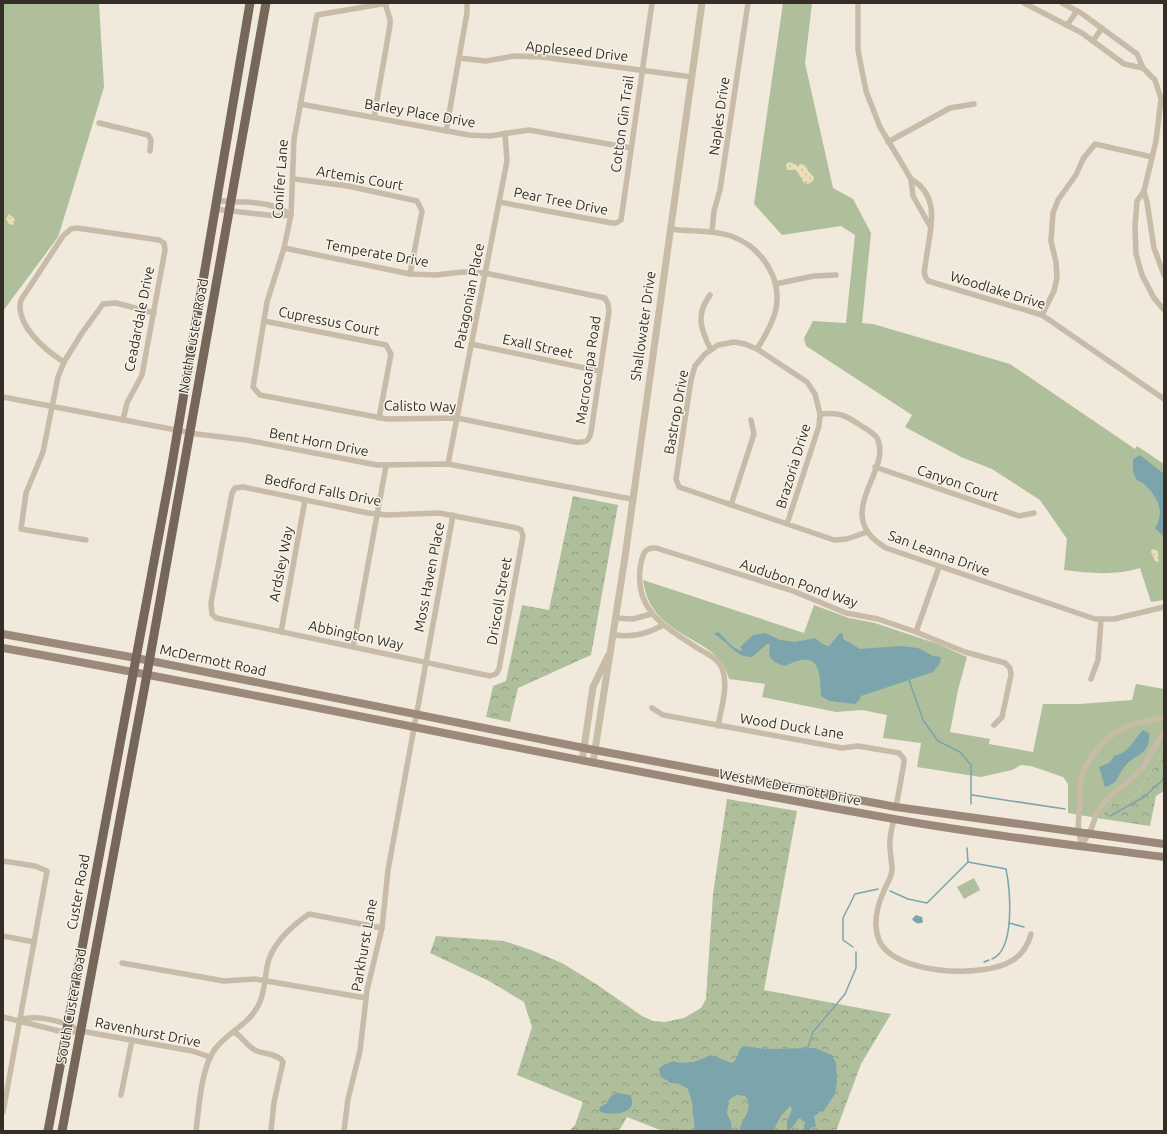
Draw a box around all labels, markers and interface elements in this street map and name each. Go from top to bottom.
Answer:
street label: Appleseed Drive [525,38,629,64]
street label: Cotton Gin Trail [607,74,637,174]
street label: Naples Drive [706,76,732,156]
street label: Barley Place Drive [363,95,477,131]
street label: Conifer Lane [269,139,291,219]
street label: Artemis Court [315,162,405,194]
street label: Pear Tree Drive [512,184,610,218]
street label: Temperate Drive [324,236,430,270]
street label: Patagonian Place [451,242,487,350]
street label: Ceadardale Drive [121,265,157,373]
street label: Woodlake Drive [948,268,1048,312]
street label: Shallowater Drive [627,270,659,382]
street label: North Custer Road [175,277,211,395]
street label: Cupressus Court [277,303,381,339]
street label: Macrocarpa Road [572,315,604,425]
street label: Exall Street [501,331,575,361]
street label: Bastrop Drive [661,368,691,456]
street label: Calisto Way [384,397,457,415]
street label: Brazoria Drive [772,422,814,510]
street label: Bent Horn Drive [268,425,370,459]
street label: Canyon Court [915,462,1001,505]
street label: Bedford Falls Drive [263,471,383,509]
street label: Moss Haven Place [410,521,448,633]
street label: Ardsley Way [266,525,296,603]
street label: San Leanna Drive [886,527,992,579]
street label: Driscoll Street [483,555,515,646]
street label: Audubon Pond Way [738,555,860,611]
street label: Abbington Way [307,617,405,653]
street label: McDermott Road [158,641,268,679]
street label: Wood Duck Lane [739,710,845,742]
street label: West McDermott Drive [718,765,862,809]
street label: Custer Road [63,853,93,931]
street label: Parkhurst Lane [348,897,380,993]
street label: South Custer Road [53,947,89,1065]
street label: Ravenhurst Drive [94,1014,202,1050]

